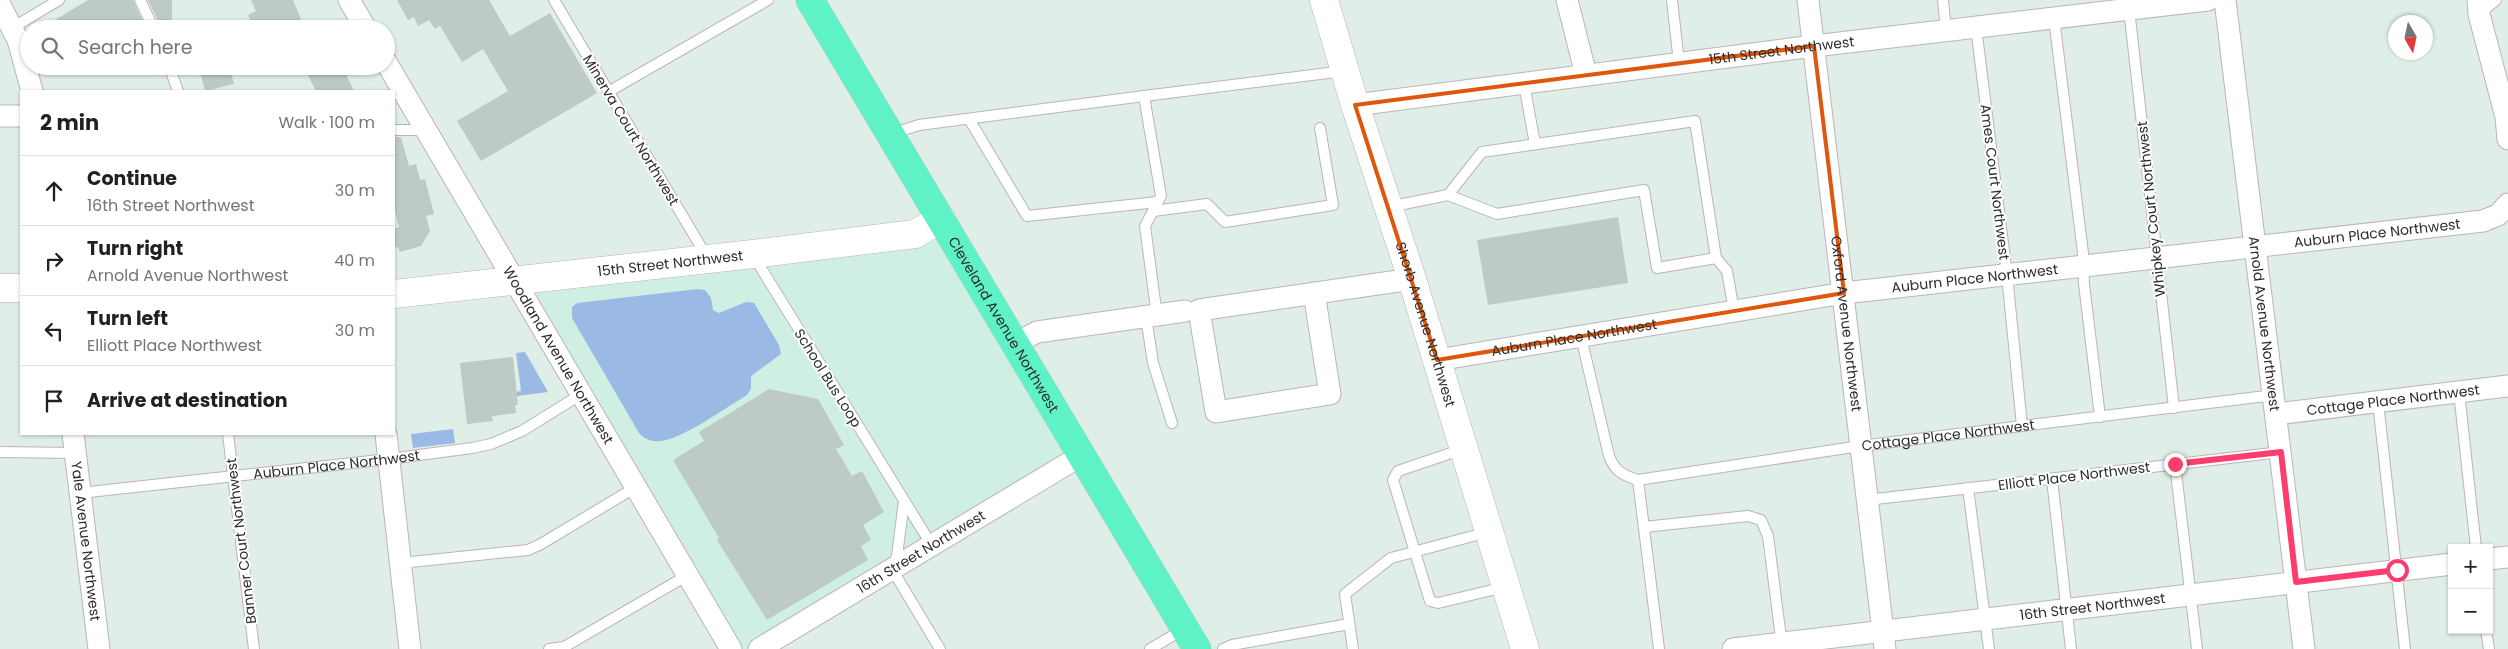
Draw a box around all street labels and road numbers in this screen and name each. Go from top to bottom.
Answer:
street label: 15th Street Northwest [1708,31,1855,69]
street label: Minerva Court Northwest [578,51,684,209]
street label: Ames Court Northwest [1976,103,2014,261]
street label: Whipkey Court Northwest [2132,120,2170,298]
street label: Auburn Place Northwest [2293,214,2461,252]
street label: Cleveland Avenue Northwest [943,233,1064,416]
street label: Oxford Avenue Northwest [1826,235,1867,413]
street label: Arnold Avenue Northwest [2244,235,2285,412]
street label: Shorb Avenue Northwest [1391,239,1460,409]
street label: 15th Street Northwest [596,245,744,281]
street label: Auburn Place Northwest [1890,259,2059,298]
street label: Woodland Avenue Northwest [498,262,618,448]
street label: Auburn Place Northwest [1490,314,1658,361]
street label: School Bus Loop [790,325,866,431]
street label: Cottage Place Northwest [2306,380,2481,420]
street label: Cottage Place Northwest [1861,415,2036,456]
street label: Auburn Place Northwest [252,445,421,484]
street label: Banner Court Northwest [221,457,261,625]
street label: Elliott Place Northwest [1997,457,2151,495]
street label: Yale Avenue Northwest [66,460,106,622]
street label: 16th Street Northwest [853,505,989,598]
street label: 16th Street Northwest [2018,588,2167,625]

